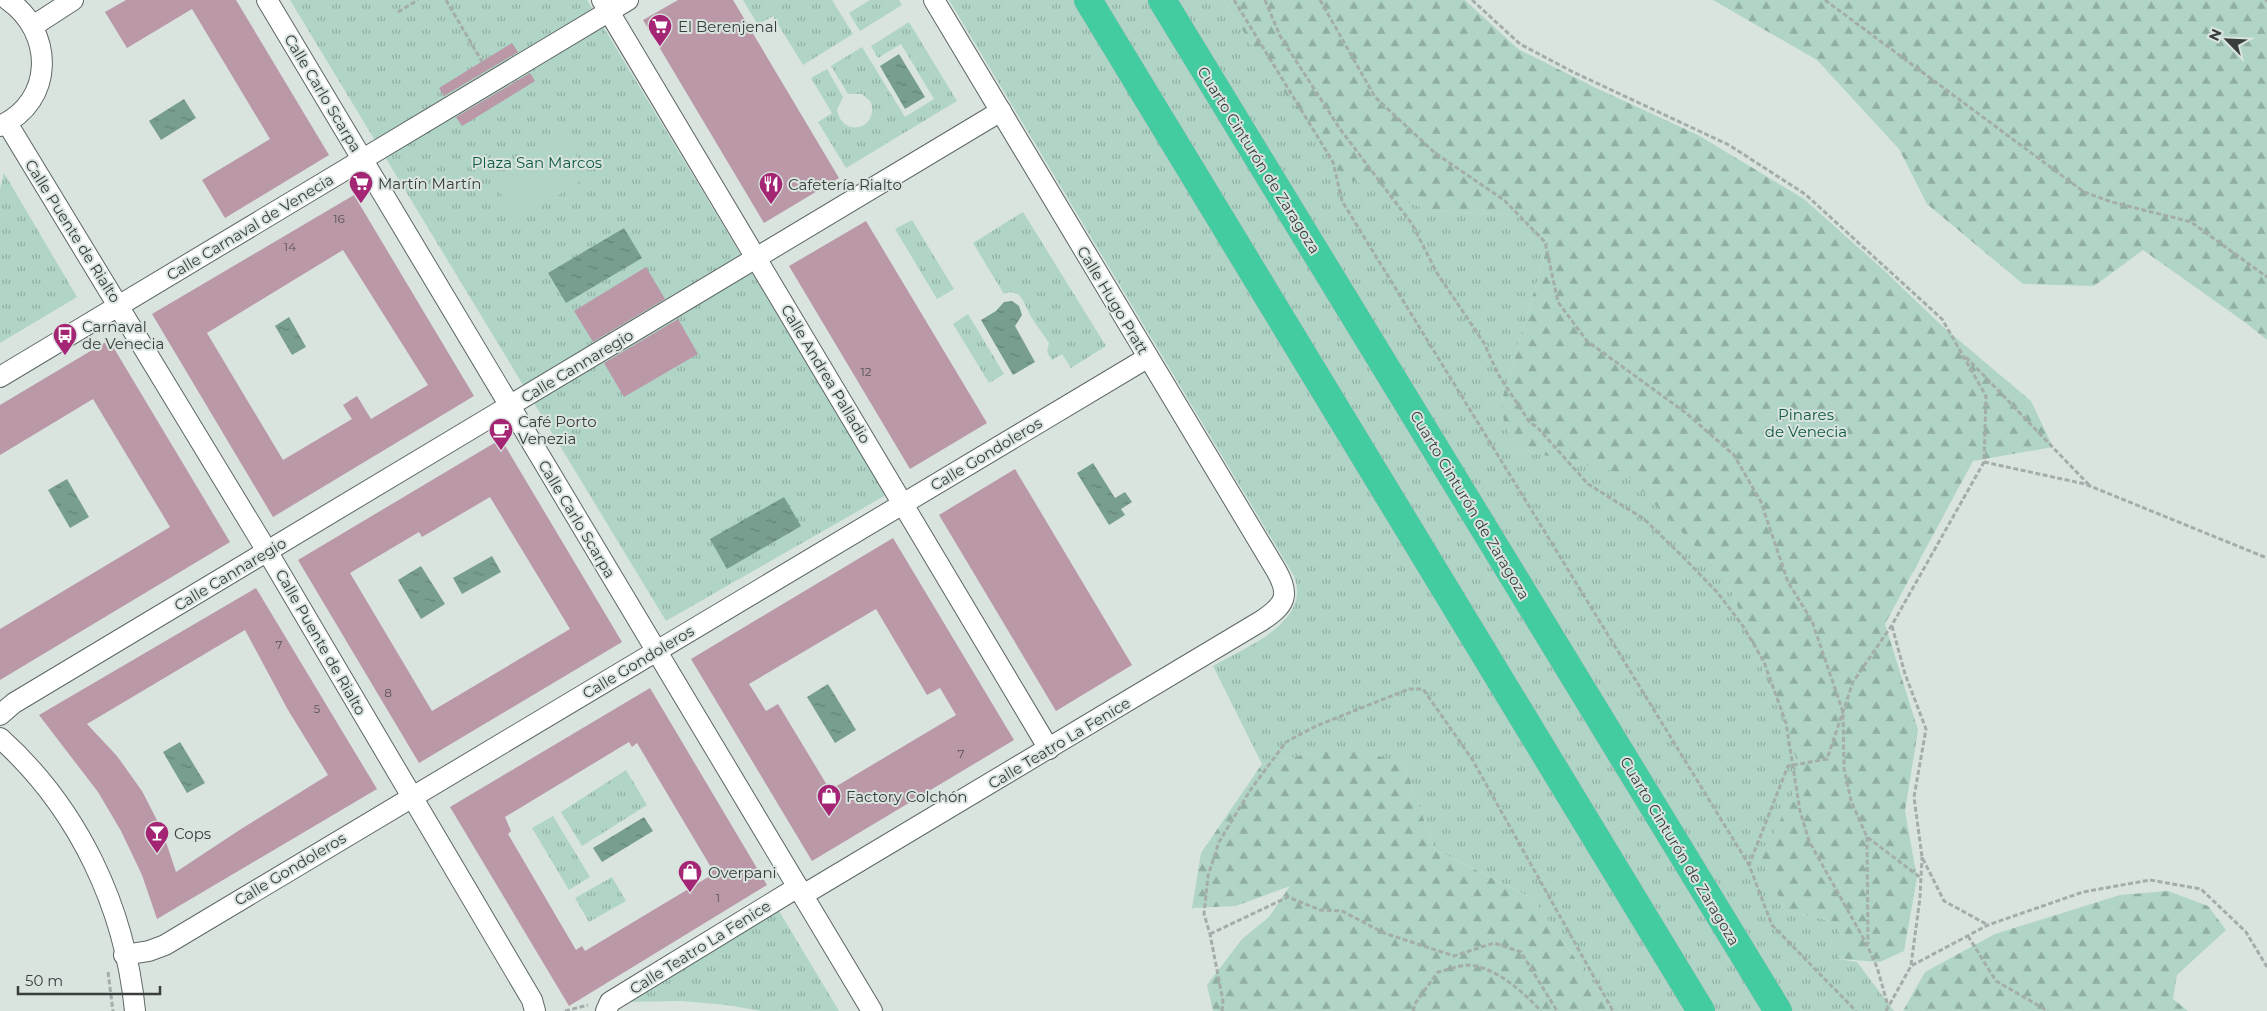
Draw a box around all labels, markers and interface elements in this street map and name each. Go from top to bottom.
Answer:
supermarket icon: El Berenjenal [647,13,673,47]
north arrow [2202,15,2252,65]
place label: El Berenjenal [678,17,778,36]
text: N [2205,26,2226,44]
street label: Calle Carlo Scarpa [280,30,366,156]
street label: Cuarto Cinturón de Zaragoza [1193,63,1325,257]
park label: Plaza San Marcos [472,153,602,172]
street label: Calle Puente de Rialto [21,156,125,306]
street label: Calle Carnaval de Venecia [163,170,337,284]
supermarket icon: Martín Martín [348,170,374,204]
restaurant icon: Cafetería Rialto [758,171,784,205]
place label: Martín Martín [378,174,481,193]
place label: Cafetería Rialto [788,175,902,194]
house number: 16 [333,211,345,226]
house number: 14 [284,239,296,254]
street label: Calle Hugo Pratt [1073,242,1153,358]
street label: Calle Andrea Palladio [777,301,875,447]
place label: Carnaval de Venecia [82,317,164,353]
bus stop icon: Carnaval de Venecia [52,322,78,356]
street label: Calle Cannaregio [517,325,637,407]
house number: 12 [860,364,872,379]
park label: Pinares de Venecia [1765,405,1847,441]
street label: Cuarto Cinturón de Zaragoza [1406,407,1534,603]
place label: Café Porto Venezia [518,412,597,448]
street label: Calle Gondoleros [927,413,1045,495]
cafe icon: Café Porto Venezia [488,417,514,451]
street label: Calle Carlo Scarpa [534,456,620,582]
street label: Calle Cannaregio [170,533,290,615]
street label: Calle Puente de Rialto [271,566,371,718]
street label: Calle Gondoleros [579,621,697,703]
house number: 7 [275,637,283,652]
house number: 8 [384,685,392,700]
street label: Calle Teatro La Fenice [984,693,1134,793]
house number: 5 [314,701,321,716]
house number: 7 [957,746,965,761]
street label: Cuarto Cinturón de Zaragoza [1616,753,1744,949]
shop icon: Factory Colchón [816,783,842,817]
place label: Factory Colchón [846,787,968,806]
bar icon: Cops [144,820,170,854]
place label: Cops [174,824,211,843]
street label: Calle Gondoleros [231,828,349,910]
shop icon: Overpani [677,859,703,893]
place label: Overpani [708,863,777,882]
house number: 1 [716,890,720,905]
street label: Calle Teatro La Fenice [626,896,774,998]
scale bar [18,964,160,996]
text: 50 m [25,971,63,990]

